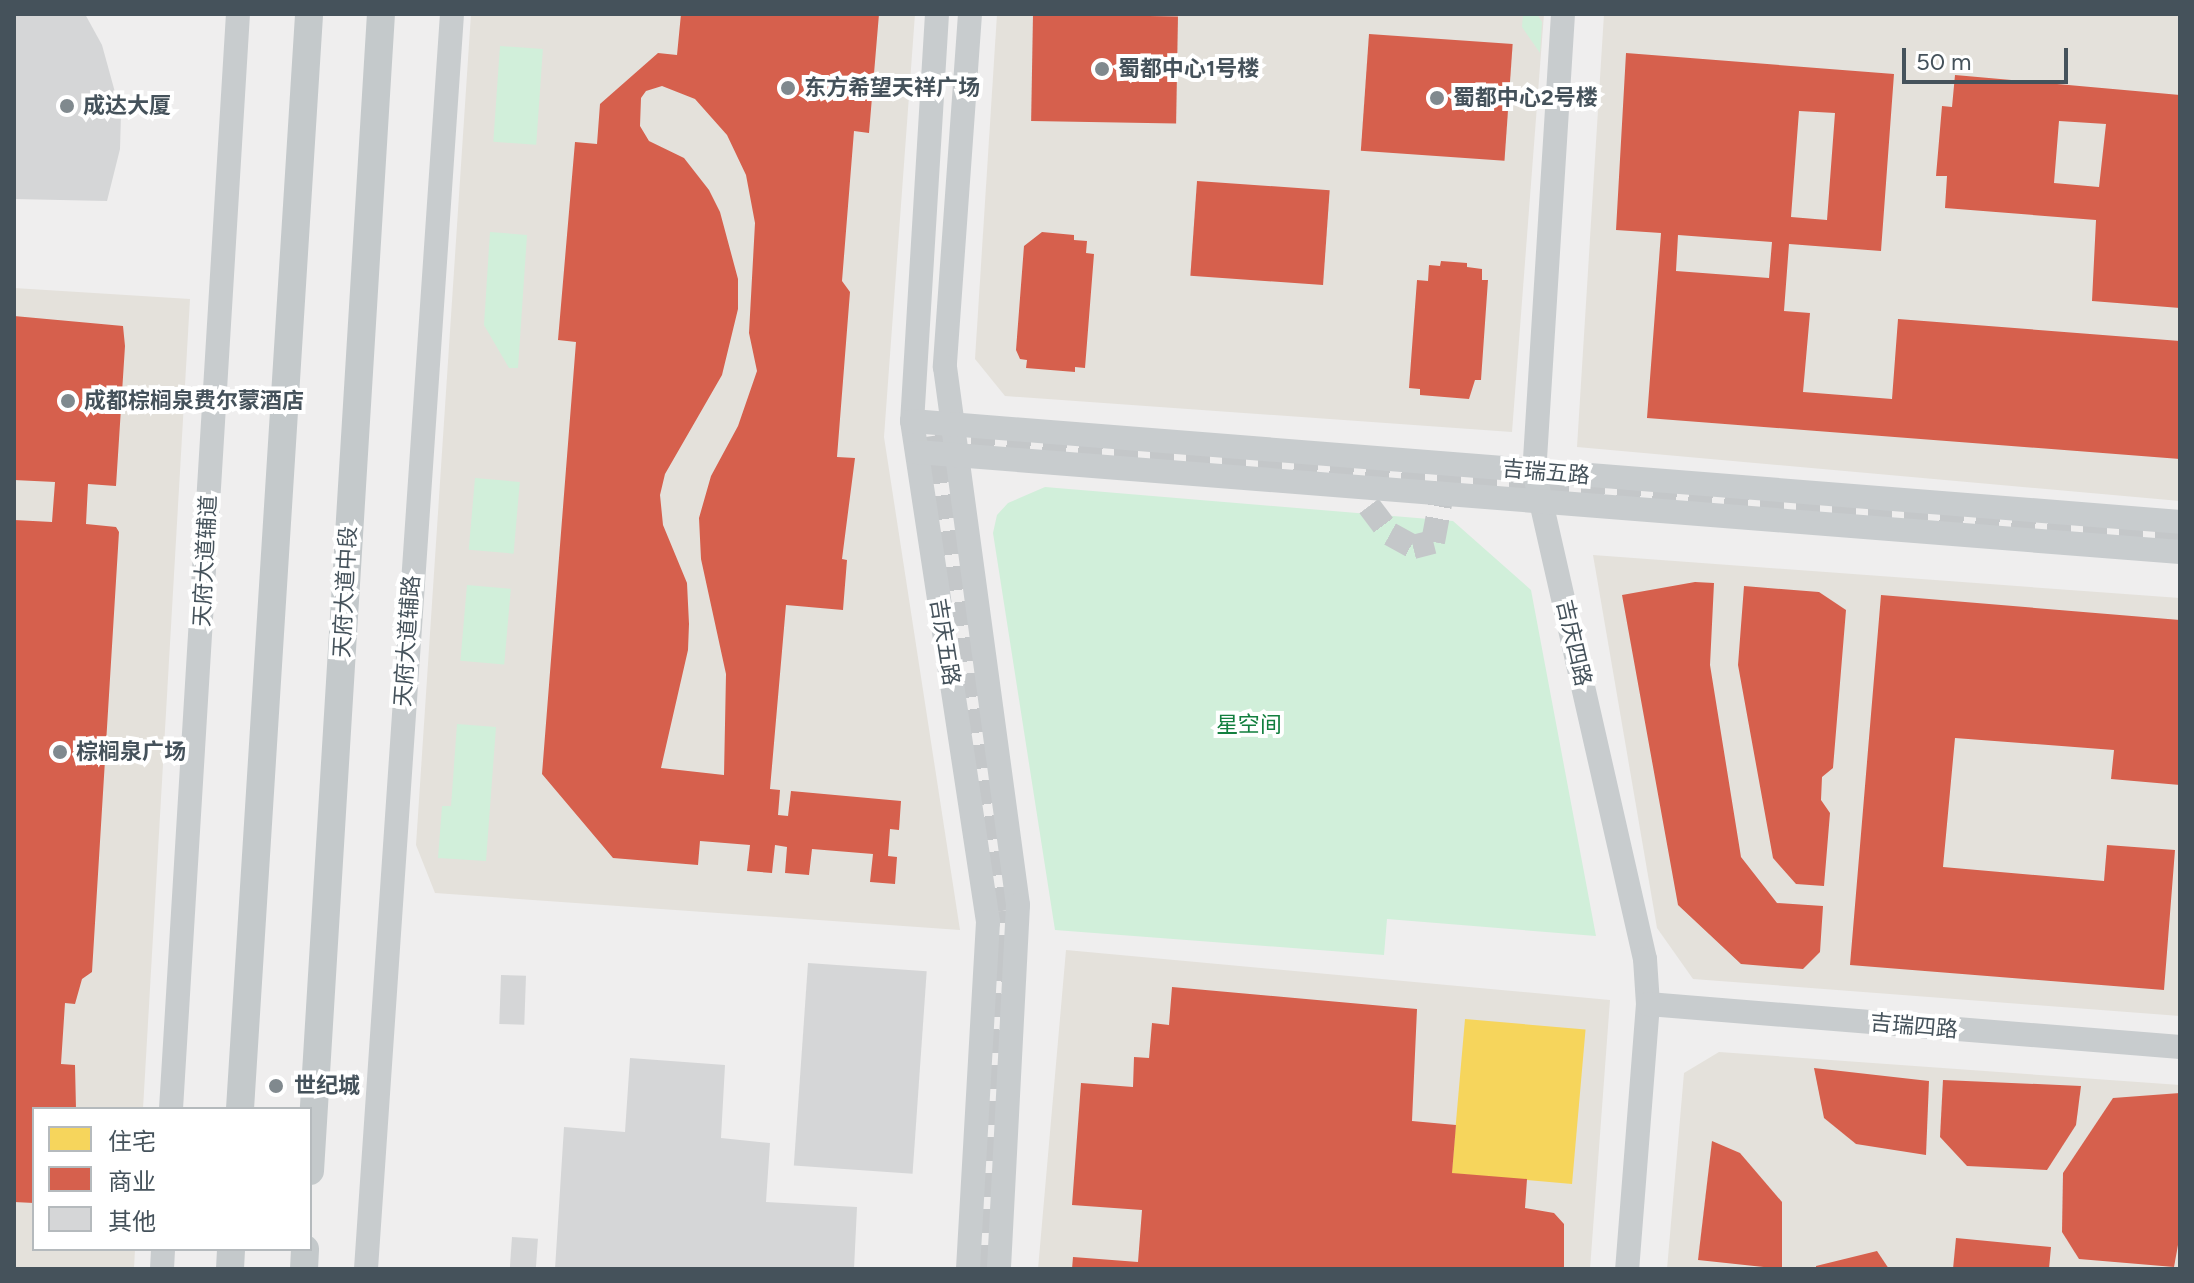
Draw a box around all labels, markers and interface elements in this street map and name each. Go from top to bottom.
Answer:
scale bar [1906,32,2072,82]
text: 50 m [1916,47,1972,76]
place label: 蜀都中心1号楼 [1118,56,1259,82]
marker: 蜀都中心1号楼 [1093,60,1111,78]
place label: 东方希望天祥广场 [804,75,980,101]
marker: 东方希望天祥广场 [779,79,797,97]
place label: 蜀都中心2号楼 [1453,85,1598,111]
marker: 蜀都中心2号楼 [1428,89,1446,107]
place label: 成达大厦 [83,93,171,119]
marker: 成达大厦 [58,97,76,115]
place label: 成都棕榈泉费尔蒙酒店 [84,388,304,414]
marker: 成都棕榈泉费尔蒙酒店 [59,392,77,410]
street label: 吉瑞五路 [1501,455,1591,489]
street label: 天府大道辅道 [188,494,222,628]
street label: 天府大道中段 [328,525,362,659]
street label: 天府大道辅路 [389,574,425,708]
street label: 吉庆五路 [925,596,965,688]
street label: 吉庆四路 [1551,597,1597,689]
park label: 星空间 [1216,712,1282,738]
place label: 棕榈泉广场 [76,739,186,765]
marker: 棕榈泉广场 [51,743,69,761]
street label: 吉瑞四路 [1869,1009,1959,1043]
place label: 世纪城 [294,1073,360,1099]
marker: 世纪城 [265,1075,287,1097]
legend [32,1107,312,1251]
text: 住宅 [108,1127,156,1156]
text: 商业 [108,1167,156,1196]
text: 其他 [108,1207,156,1236]

